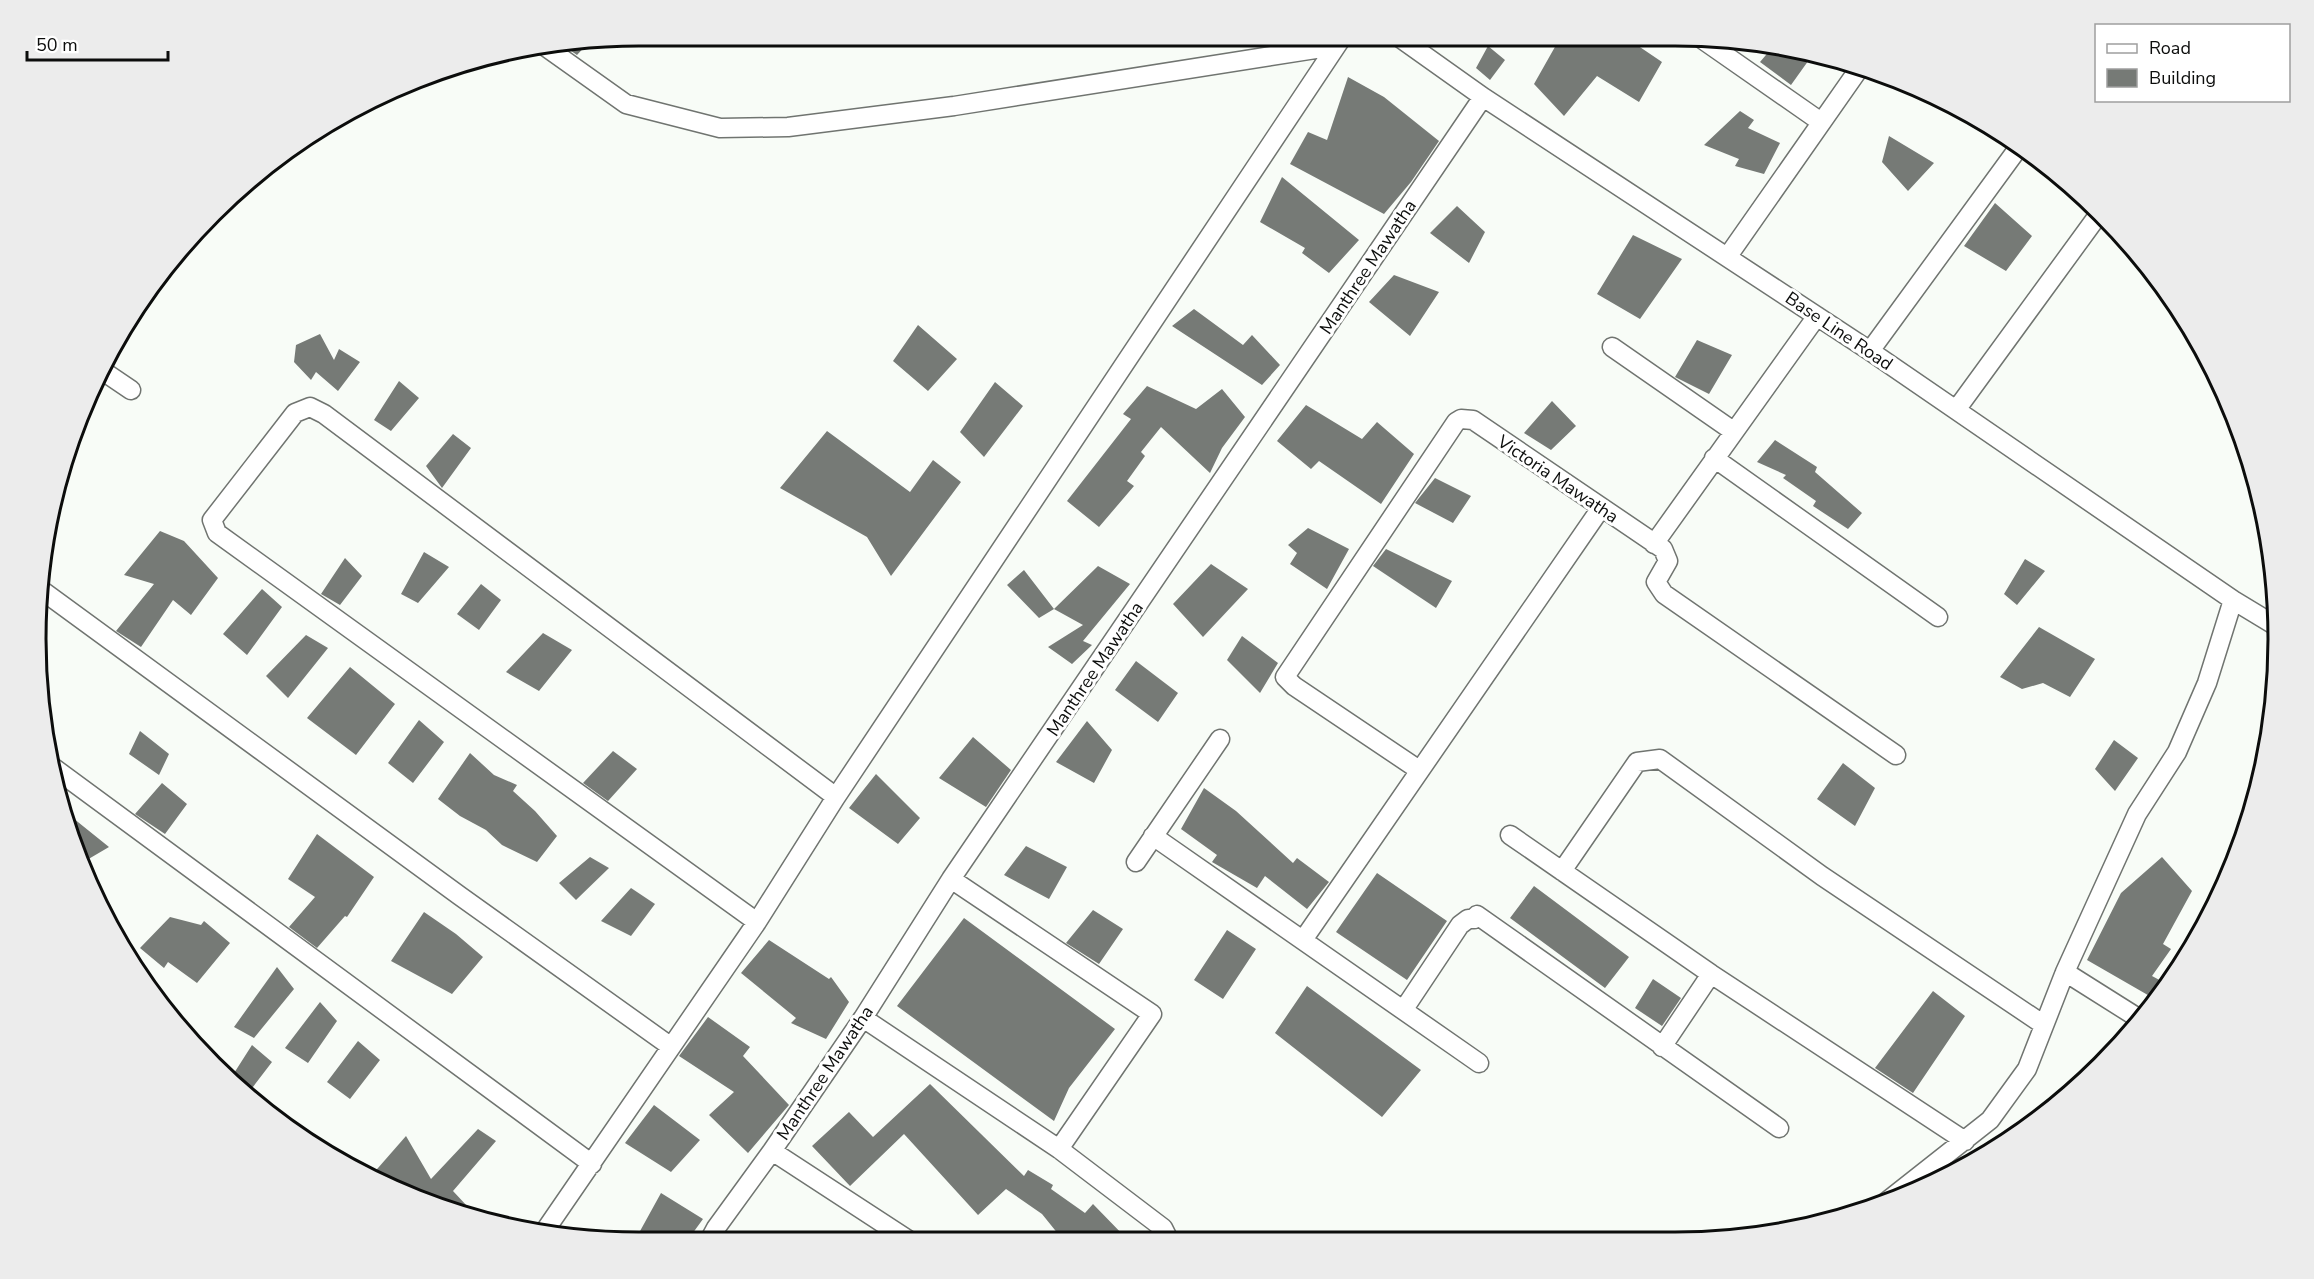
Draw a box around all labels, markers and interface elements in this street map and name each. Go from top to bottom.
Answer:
scale bar [27,24,168,62]
legend [2095,24,2290,102]
text: 50 m [36,33,78,57]
text: Road [2149,36,2191,60]
text: Building [2149,66,2216,90]
street label: Manthree Mawatha [1314,195,1422,339]
street label: Base Line Road [1781,286,1897,376]
street label: Victoria Mawatha [1492,429,1623,528]
street label: Manthree Mawatha [1041,597,1149,741]
street label: Manthree Mawatha [771,1001,879,1145]

